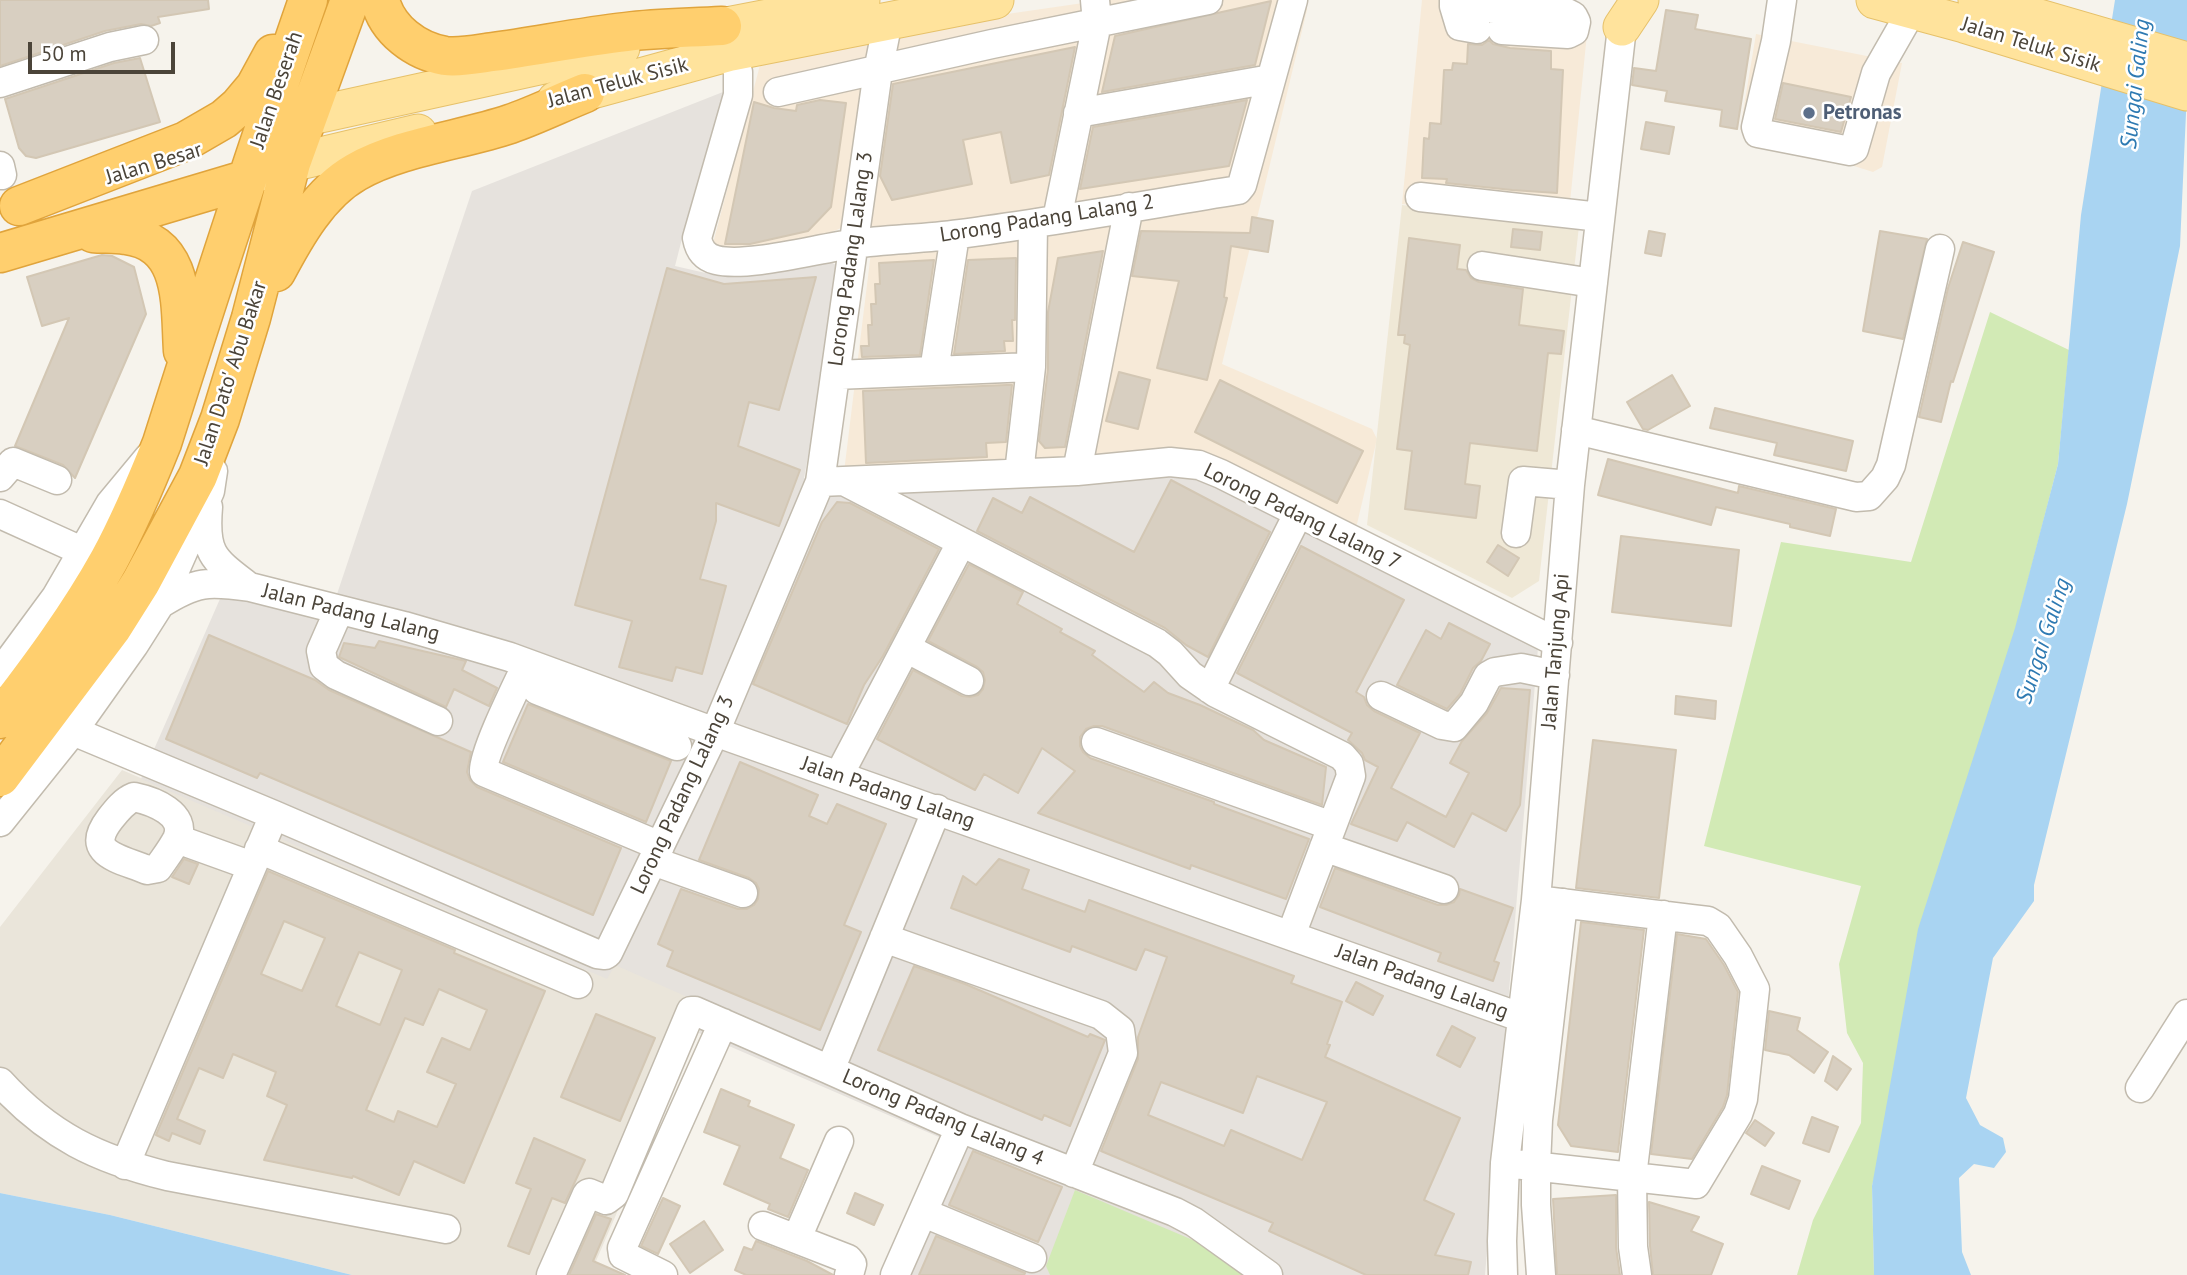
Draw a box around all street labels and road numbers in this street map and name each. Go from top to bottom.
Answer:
street label: Jalan Teluk Sisik [1958,12,2104,78]
street label: Jalan Beserah [245,28,309,152]
street label: Jalan Teluk Sisik [545,52,691,114]
street label: Jalan Besar [103,137,205,191]
street label: Lorong Padang Lalang 3 [823,150,879,368]
street label: Lorong Padang Lalang 2 [938,190,1156,248]
street label: Jalan Dato' Abu Bakar [189,278,273,468]
street label: Lorong Padang Lalang 7 [1199,458,1405,576]
street label: Jalan Tanjung Api [1537,572,1575,730]
street label: Jalan Padang Lalang [260,579,442,647]
street label: Lorong Padang Lalang 3 [626,692,740,898]
street label: Jalan Padang Lalang [798,751,978,835]
street label: Jalan Padang Lalang [1332,939,1512,1025]
street label: Lorong Padang Lalang 4 [838,1064,1048,1172]

